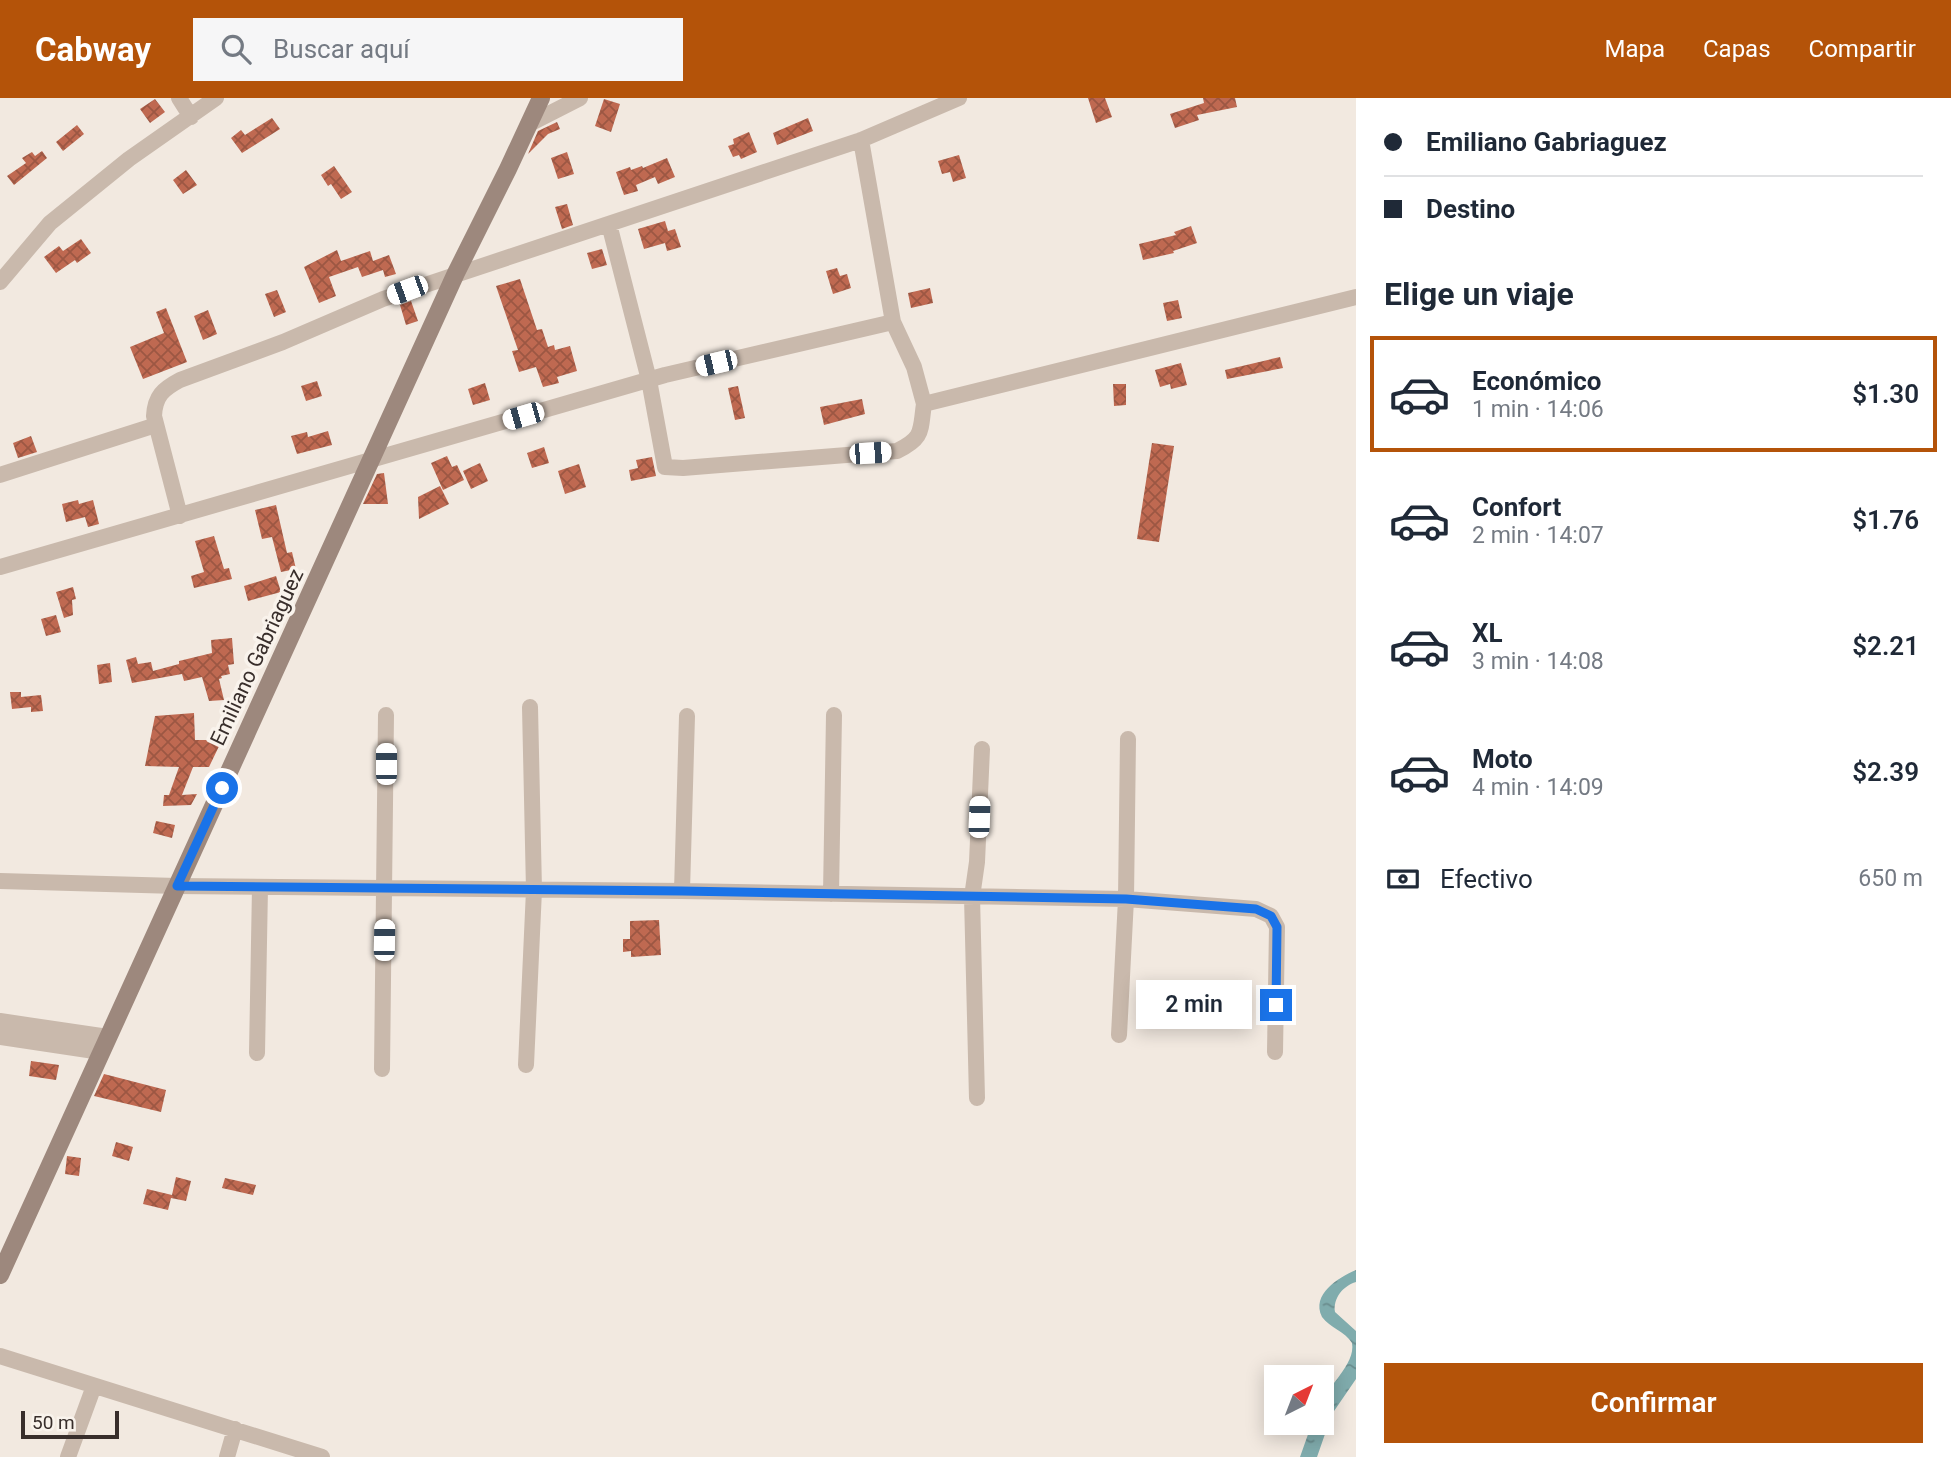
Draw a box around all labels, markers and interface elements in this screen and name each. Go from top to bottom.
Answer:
search box [193,18,683,81]
text: Cabway [35,30,151,69]
icon: search [217,30,255,68]
text: Buscar aquí [273,34,410,64]
text: Mapa [1604,35,1665,63]
text: Capas [1703,35,1771,63]
text: Compartir [1809,35,1916,63]
text: Emiliano Gabriaguez [1426,127,1667,157]
text: Destino [1426,194,1515,224]
car [384,273,431,307]
text: Elige un viaje [1384,275,1574,313]
car [694,348,739,378]
icon: car [1388,363,1451,426]
text: Económico [1472,366,1601,396]
text: $1.30 [1852,379,1919,409]
text: 1 min · 14:06 [1472,396,1604,423]
car [500,400,547,432]
car [849,441,892,465]
icon: car [1388,489,1451,552]
text: Confort [1472,492,1561,522]
text: $1.76 [1852,505,1919,535]
text: 2 min · 14:07 [1472,522,1604,549]
street label: Emiliano Gabriaguez [206,565,308,749]
icon: car [1388,615,1451,678]
text: XL [1472,618,1503,648]
text: $2.21 [1852,631,1919,661]
text: 3 min · 14:08 [1472,648,1604,675]
icon: car [1388,741,1451,804]
car [376,743,397,785]
text: Moto [1472,744,1533,774]
text: $2.39 [1852,757,1919,787]
route start [206,772,238,804]
text: 4 min · 14:09 [1472,774,1604,801]
car [968,796,991,838]
icon: cash [1384,860,1422,898]
text: Efectivo [1440,864,1533,894]
text: 650 m [1858,865,1923,892]
car [374,919,395,961]
callout: 2 min [1136,981,1252,1030]
route end [1260,989,1292,1021]
text: 2 min [1165,991,1223,1018]
button: Confirmar [1384,1363,1923,1443]
north arrow [1264,1365,1334,1435]
map controls [1264,1365,1334,1435]
scale bar [21,1408,119,1440]
text: 50 m [32,1411,75,1434]

